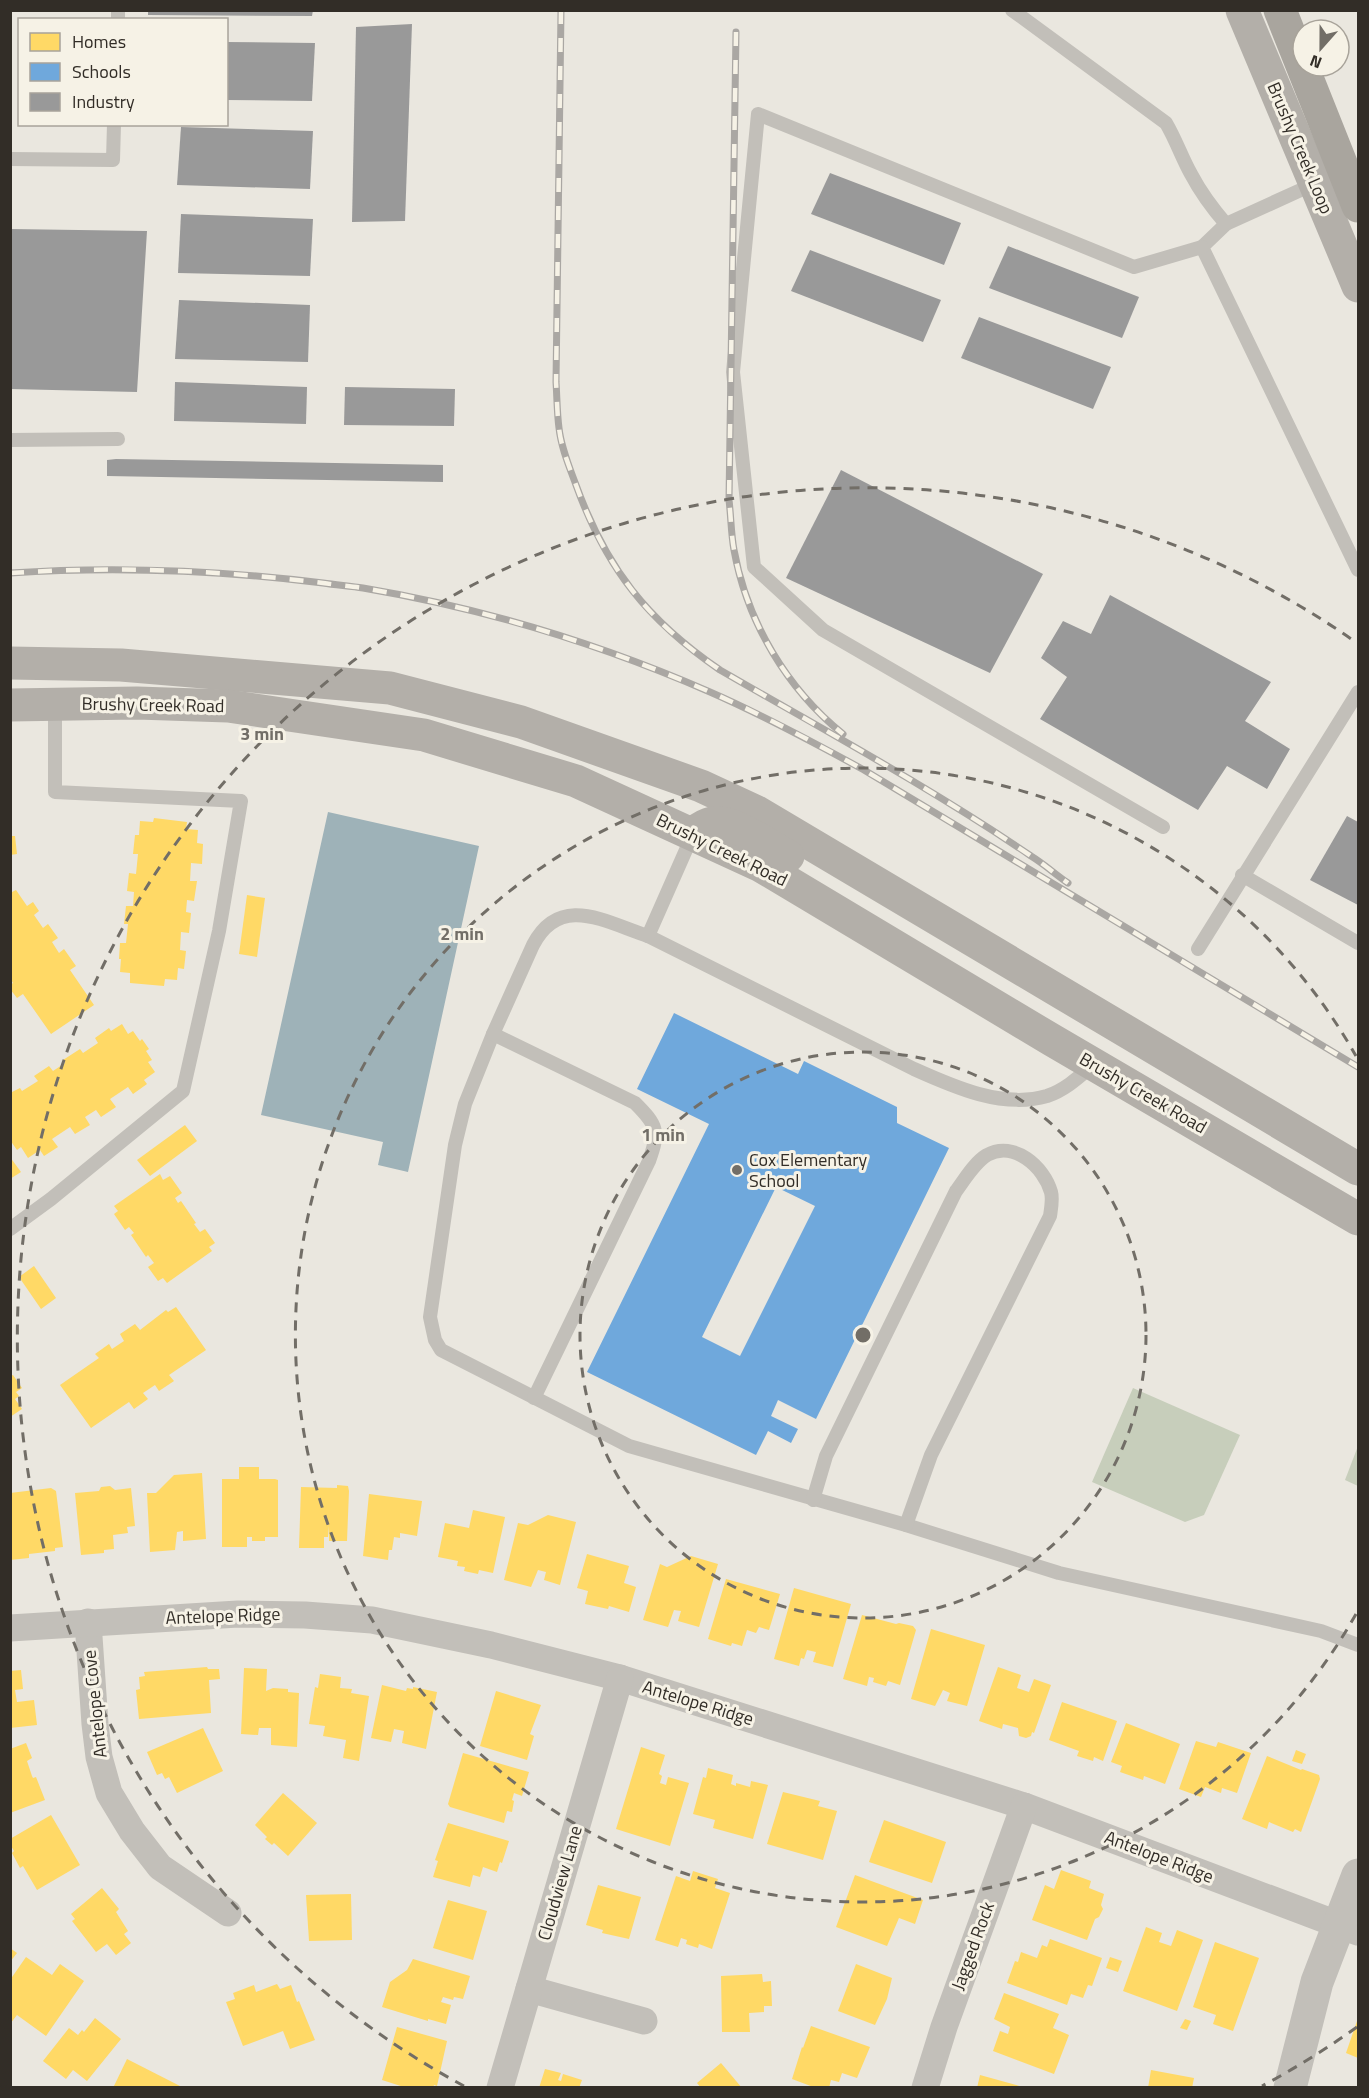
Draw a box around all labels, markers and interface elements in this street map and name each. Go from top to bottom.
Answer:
legend [18,18,228,126]
north arrow [1291,18,1351,78]
text: Homes [72,28,126,55]
text: N [1306,49,1325,75]
text: Schools [72,58,131,85]
street label: Brushy Creek Loop [1260,78,1340,218]
text: Industry [72,88,135,115]
street label: Brushy Creek Road [81,690,225,719]
text: 3 min [240,720,284,747]
street label: Brushy Creek Road [652,806,792,893]
text: 2 min [440,920,484,947]
street label: Brushy Creek Road [1075,1045,1212,1140]
text: 1 min [641,1121,685,1148]
place label: Cox Elementary School [749,1146,868,1194]
marker: Cox Elementary School [730,1163,744,1177]
centre of rings [853,1325,873,1345]
street label: Antelope Ridge [165,1600,281,1631]
street label: Antelope Cove [75,1649,114,1759]
street label: Antelope Ridge [639,1673,757,1732]
street label: Cloudview Lane [530,1822,589,1943]
street label: Antelope Ridge [1101,1823,1218,1890]
street label: Jagged Rock [944,1898,1001,1994]

